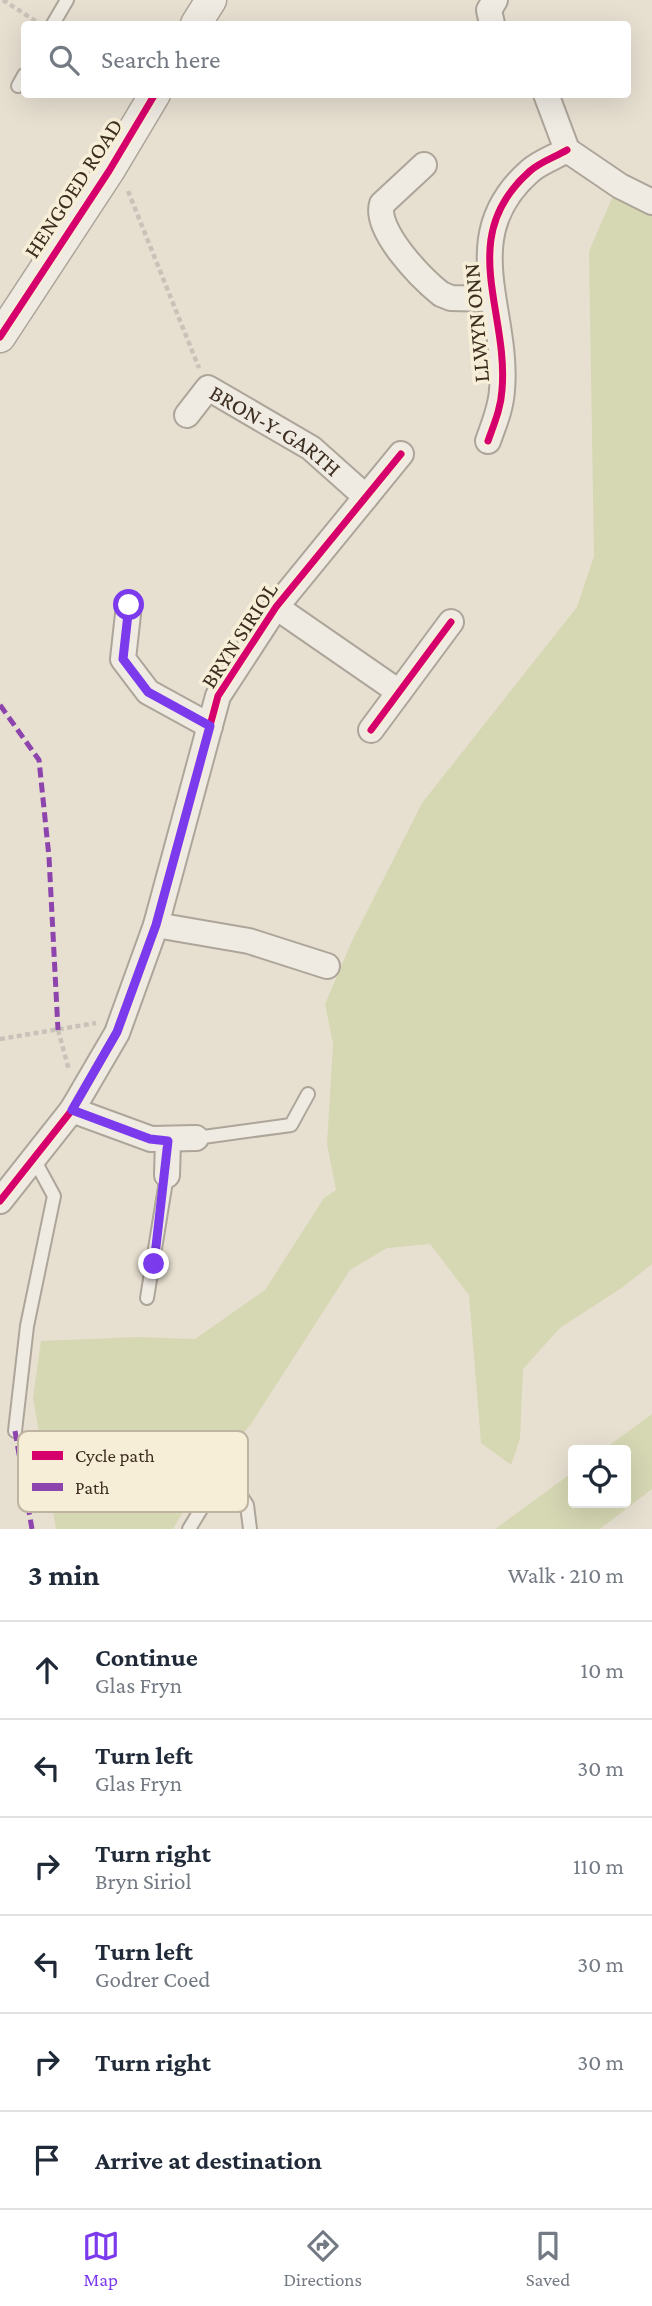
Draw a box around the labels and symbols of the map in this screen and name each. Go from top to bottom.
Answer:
street label: HENGOED ROAD [18,113,128,263]
street label: LLWYN ONN [458,262,494,384]
street label: BRON-Y-GARTH [205,379,346,482]
street label: BRYN SIRIOL [195,577,283,693]
route start [113,589,144,620]
route end [138,1248,169,1279]
legend [18,1431,248,1512]
text: Cycle path [75,1445,155,1466]
text: Path [75,1477,110,1498]

